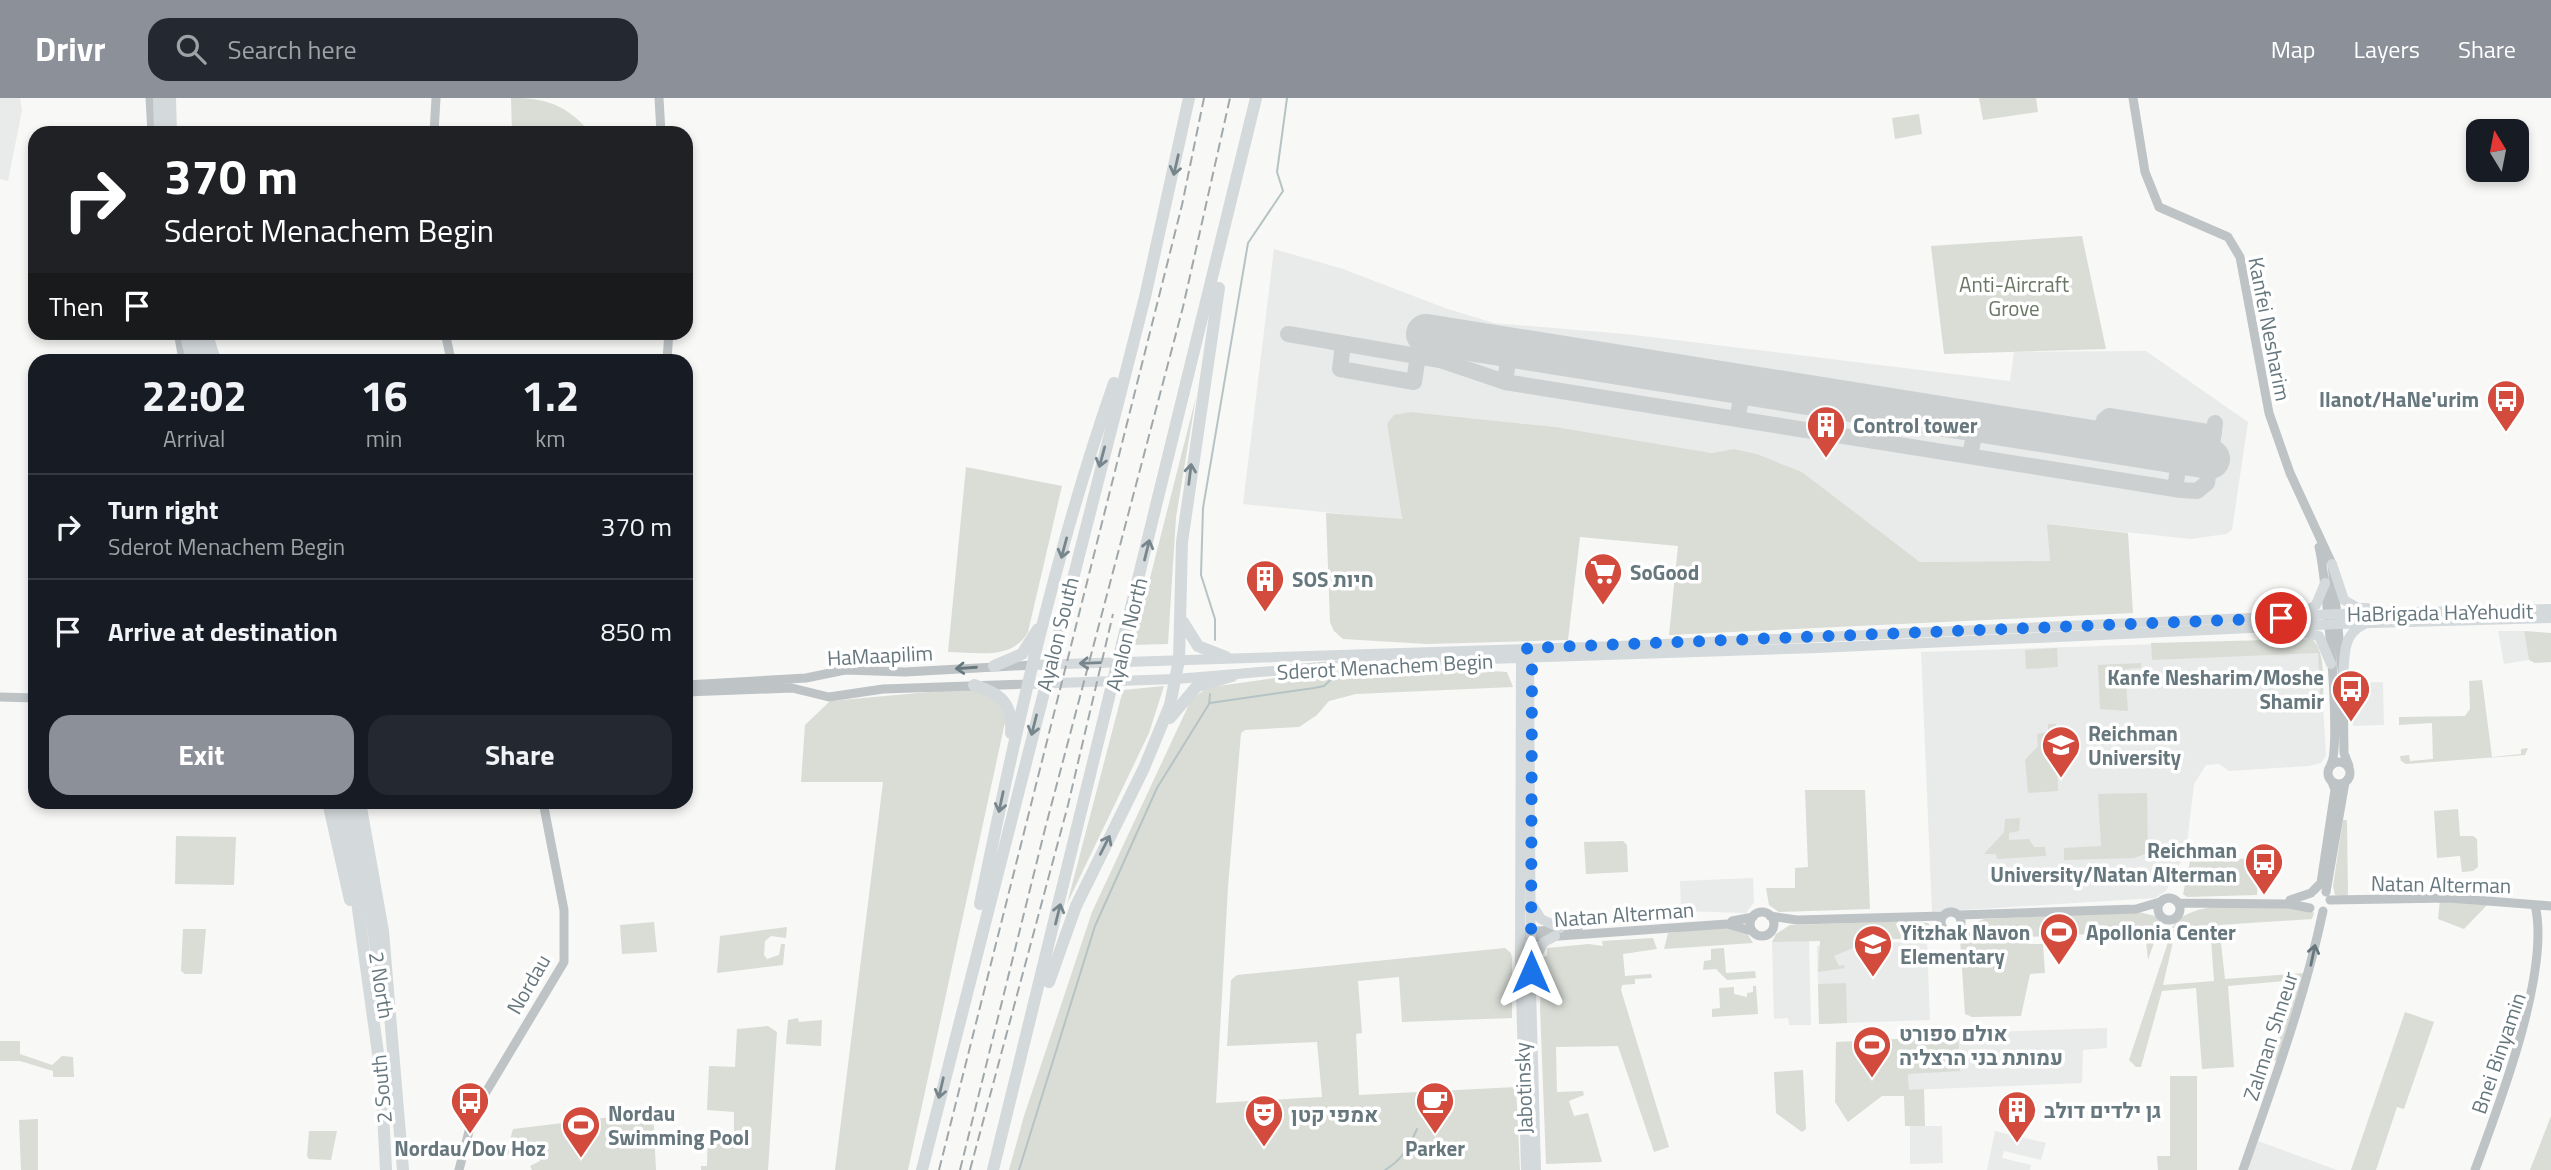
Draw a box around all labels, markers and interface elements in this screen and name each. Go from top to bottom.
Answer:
search box [148,18,638,81]
text: Drivr [35,24,106,74]
icon: search [172,30,210,68]
text: Search here [228,30,357,69]
text: Map [2271,31,2316,67]
text: Layers [2354,31,2420,67]
text: Share [2458,31,2516,67]
north arrow [2466,119,2529,182]
map controls [2466,119,2529,182]
text: 370 m [164,138,298,213]
one-way arrow [1169,153,1182,176]
icon: right [49,154,140,245]
text: Sderot Menachem Begin [164,206,494,254]
street label: Kanfei Nesharim [2240,254,2300,404]
park label: Anti-Aircraft Grove [1959,268,2070,324]
text: Then [49,287,104,326]
icon: arrive [118,287,156,325]
text: 22:02 [142,363,247,427]
text: 16 [361,363,408,427]
text: 1.2 [521,363,579,427]
bus stop icon: Ilanot/HaNe'urim [2485,378,2527,433]
place label: Ilanot/HaNe'urim [2319,383,2479,415]
building icon: Control tower [1805,404,1847,459]
place label: Control tower [1853,409,1978,441]
text: Arrival [163,421,225,456]
text: min [366,421,402,456]
text: km [535,421,565,456]
one-way arrow [1095,445,1108,468]
one-way arrow [1184,463,1197,486]
text: Turn right [108,490,219,529]
text: 370 m [601,507,672,546]
icon: right [49,508,87,546]
text: Sderot Menachem Begin [108,529,345,564]
one-way arrow [1057,536,1070,559]
one-way arrow [1140,539,1154,562]
supermarket icon: SoGood [1582,551,1624,606]
place label: SoGood [1630,556,1699,588]
building icon: SOS חיות [1244,558,1286,613]
place label: SOS חיות [1292,563,1374,595]
street label: Ayalon South [1027,574,1087,694]
street label: Ayalon North [1096,574,1156,694]
pin [2251,588,2311,648]
street label: HaBrigada HaYehudit [2347,594,2534,630]
icon: arrive [2262,599,2300,637]
text: Arrive at destination [108,612,338,651]
text: 850 m [601,612,672,651]
icon: arrive [49,613,87,651]
street label: HaMaapilim [826,636,934,674]
street label: Sderot Menachem Begin [1276,644,1494,688]
one-way arrow [1078,656,1101,669]
place label: Kanfe Nesharim/Moshe Shamir [2107,661,2324,717]
one-way arrow [956,662,978,675]
bus stop icon: Kanfe Nesharim/Moshe Shamir [2330,668,2372,723]
one-way arrow [1027,713,1040,736]
button: Exit [49,715,354,795]
button: Share [368,715,672,795]
place label: Reichman University [2088,717,2181,773]
school or university icon: Reichman University [2040,724,2082,779]
one-way arrow [993,790,1007,813]
place label: Reichman University/Natan Alterman [1990,834,2237,890]
one-way arrow [1099,835,1113,856]
bus stop icon: Reichman University/Natan Alterman [2243,841,2285,896]
street label: Natan Alterman [2370,867,2512,901]
street label: Natan Alterman [1553,893,1695,935]
one-way arrow [1052,903,1065,926]
sports icon: Apollonia Center [2038,911,2080,966]
place label: Yitzhak Navon Elementary [1900,916,2030,972]
place label: Apollonia Center [2086,916,2236,948]
school or university icon: Yitzhak Navon Elementary [1852,923,1894,978]
position arrow [1494,935,1568,1009]
one-way arrow [2307,944,2321,967]
street label: Nordau [498,948,558,1020]
street label: 2 North [361,949,403,1021]
street label: Zalman Shneur [2234,968,2306,1104]
street label: Bnei Binyamin [2462,988,2534,1118]
place label: אולם ספורט עמותת בני הרצליה [1899,1017,2063,1073]
sports icon: אולם ספורט עמותת בני הרצליה [1851,1024,1893,1079]
street label: Jabotinsky [1505,1042,1541,1134]
street label: 2 South [362,1053,400,1125]
one-way arrow [934,1076,947,1098]
bus stop icon: Nordau/Dov Hoz [449,1080,491,1135]
cafe icon: Parker [1414,1080,1456,1135]
building icon: גן ילדים דולב [1996,1089,2038,1144]
theatre icon: אמפי קטן [1243,1093,1285,1148]
place label: גן ילדים דולב [2044,1094,2162,1126]
place label: Nordau Swimming Pool [608,1097,749,1153]
place label: אמפי קטן [1291,1098,1378,1130]
sports icon: Nordau Swimming Pool [560,1104,602,1159]
place label: Nordau/Dov Hoz [394,1132,546,1164]
place label: Parker [1405,1132,1465,1164]

